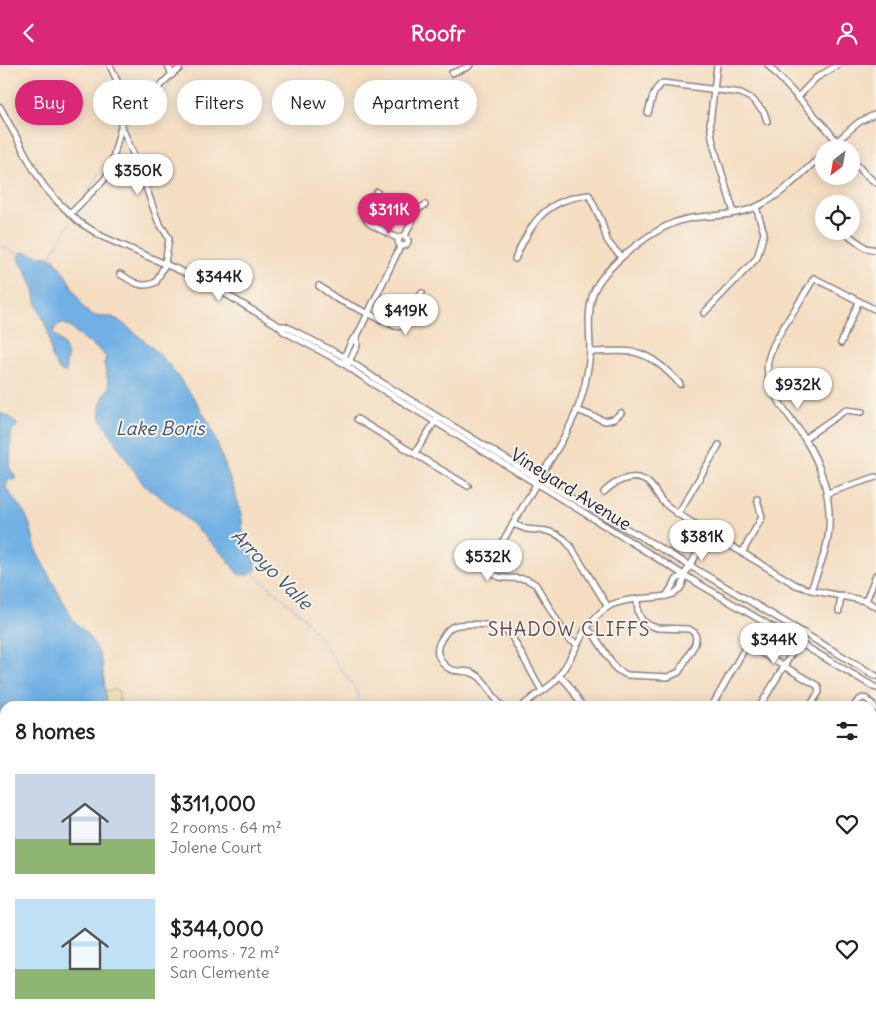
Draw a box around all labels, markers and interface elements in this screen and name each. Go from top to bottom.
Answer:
icon: back [15,19,43,47]
text: Roofr [411,19,465,47]
icon: person [833,19,861,47]
chip: Buy [15,80,83,125]
chip: Rent [93,80,167,125]
chip: Filters [177,80,262,125]
chip: New [272,80,344,125]
chip: Apartment [354,80,477,125]
north arrow [815,140,860,185]
map controls [815,140,860,240]
pin: $350K [103,153,173,196]
text: $350K [114,160,162,180]
pin: $311K [354,193,424,235]
button: locate [815,195,860,240]
text: $311K [369,199,409,219]
pin: $344K [184,259,254,302]
text: $344K [196,266,242,286]
pin: $419K [371,293,441,336]
text: $419K [384,300,428,320]
pin: $932K [763,367,833,410]
text: $932K [775,374,821,394]
water label: Lake Boris [115,416,206,440]
street label: Vineyard Avenue [506,443,636,535]
pin: $381K [667,519,737,562]
water label: Arroyo Valle [226,523,319,616]
text: $381K [680,526,724,546]
pin: $532K [453,539,523,582]
text: $532K [465,546,511,566]
district label: SHADOW CLIFFS [488,617,650,641]
pin: $344K [739,623,809,665]
text: $344K [751,629,797,649]
icon: filters [833,717,861,745]
text: 8 homes [15,718,95,745]
text: $311,000 [170,790,256,817]
icon: home [55,794,115,854]
icon: heart [833,810,861,838]
text: 2 rooms · 64 m² [170,817,282,837]
text: Jolene Court [170,837,262,857]
text: $344,000 [170,915,264,942]
icon: home [55,919,115,979]
icon: heart [833,935,861,963]
text: 2 rooms · 72 m² [170,942,280,962]
text: San Clemente [170,962,269,982]

